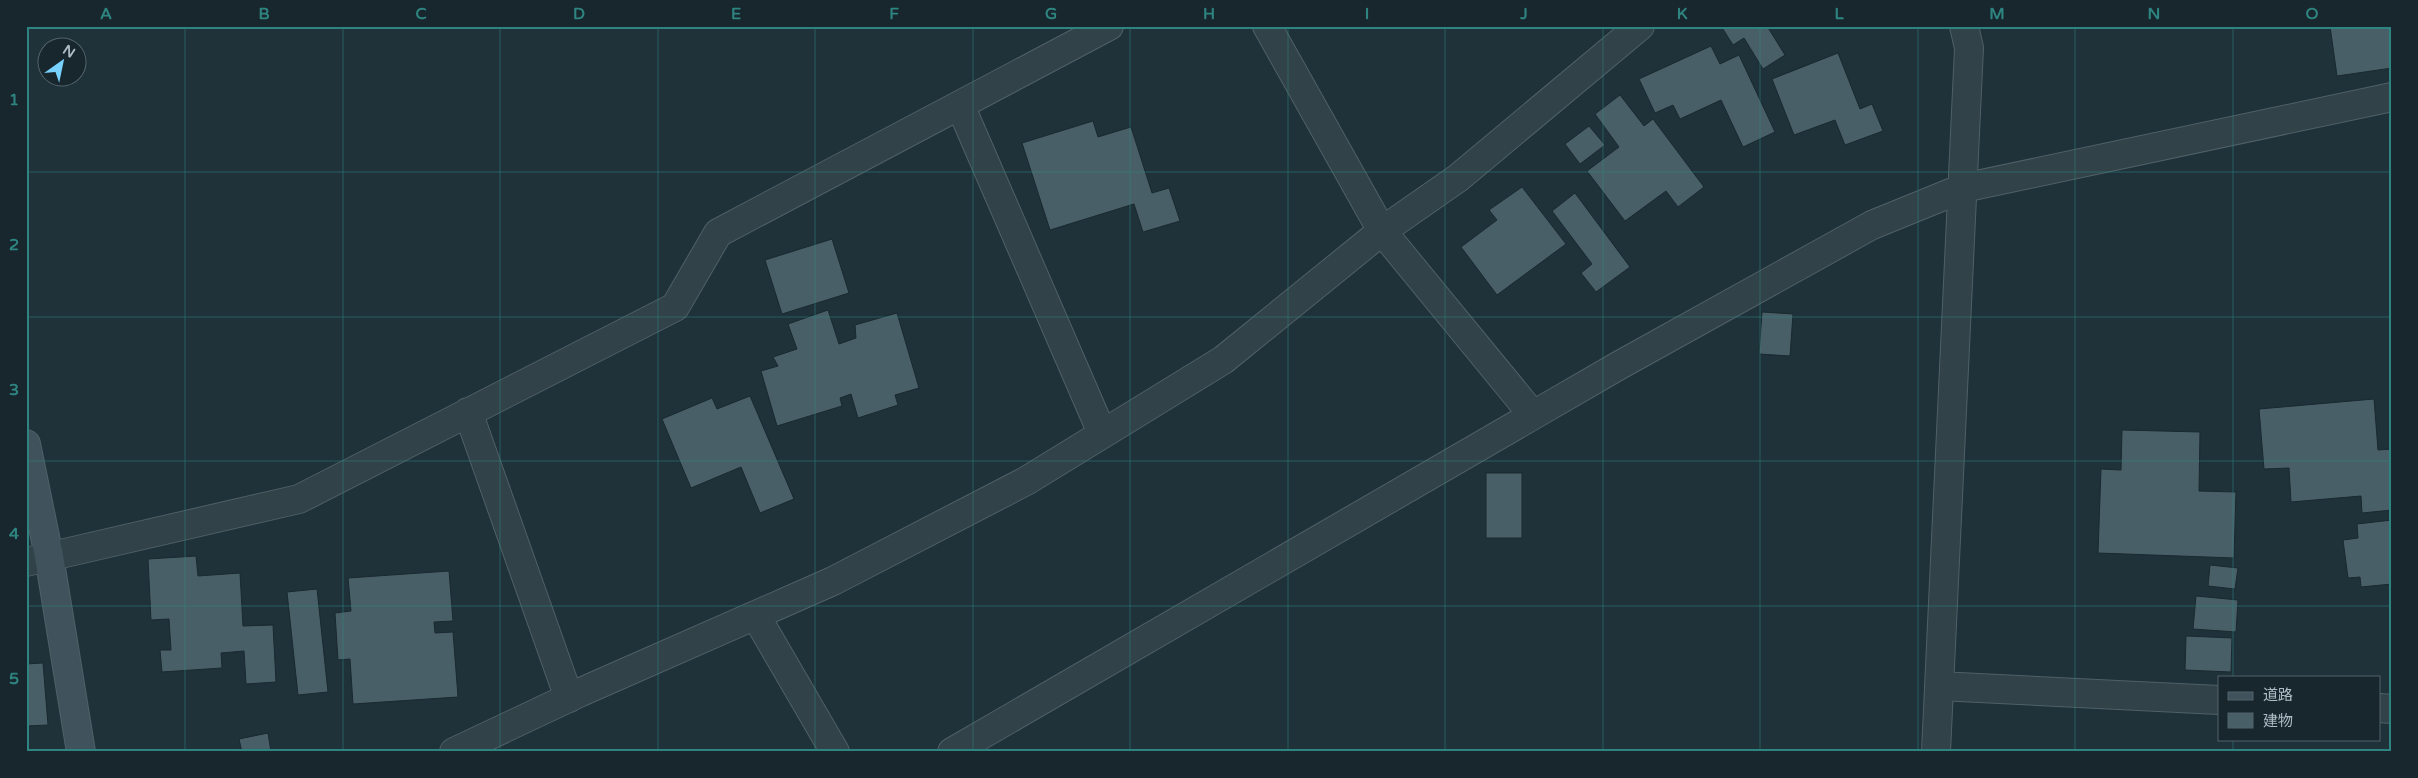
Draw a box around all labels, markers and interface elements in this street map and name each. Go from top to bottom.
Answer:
text: A [100,4,112,24]
text: B [258,4,270,24]
text: C [415,4,427,24]
text: D [573,4,585,24]
text: E [731,4,741,24]
text: F [889,4,899,24]
text: G [1045,4,1057,24]
text: H [1203,4,1215,24]
text: I [1365,4,1369,24]
text: J [1519,4,1528,24]
text: K [1677,4,1688,24]
text: L [1834,4,1844,24]
text: M [1989,4,2005,24]
text: N [2148,4,2160,24]
text: O [2306,4,2319,24]
north arrow [38,38,88,88]
text: N [59,41,78,62]
text: 1 [9,90,19,110]
text: 2 [9,235,19,255]
text: 3 [9,380,19,400]
text: 4 [9,524,19,544]
text: 5 [9,669,19,689]
legend [2218,676,2380,740]
text: 道路 [2263,686,2293,704]
text: 建物 [2263,712,2293,730]

